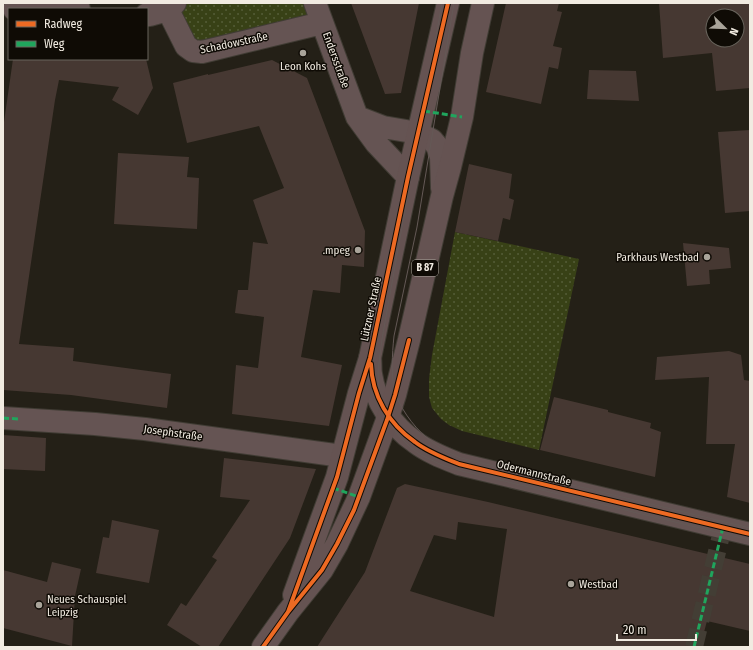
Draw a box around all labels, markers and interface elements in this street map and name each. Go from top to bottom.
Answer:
legend [8,8,148,60]
north arrow [705,8,745,48]
text: Radweg [44,17,83,31]
text: N [726,26,741,37]
street label: Schadowstraße [199,29,269,57]
street label: Endersstraße [320,30,352,90]
text: Weg [44,37,65,51]
marker: Leon Kohs [298,48,308,58]
place label: Leon Kohs [280,60,326,73]
place label: .mpeg [323,244,351,257]
marker: .mpeg [353,245,363,255]
place label: Parkhaus Westbad [616,251,699,264]
marker: Parkhaus Westbad [702,252,712,262]
road number: B 87 [412,260,438,276]
street label: Lützner Straße [358,276,384,342]
street label: Josephstraße [143,422,203,444]
street label: Odermannstraße [496,457,572,489]
place label: Westbad [579,578,618,591]
marker: Westbad [566,579,576,589]
place label: Neues Schauspiel Leipzig [47,593,126,619]
marker: Neues Schauspiel Leipzig [34,600,44,610]
scale bar [617,616,696,642]
text: 20 m [623,623,647,637]

